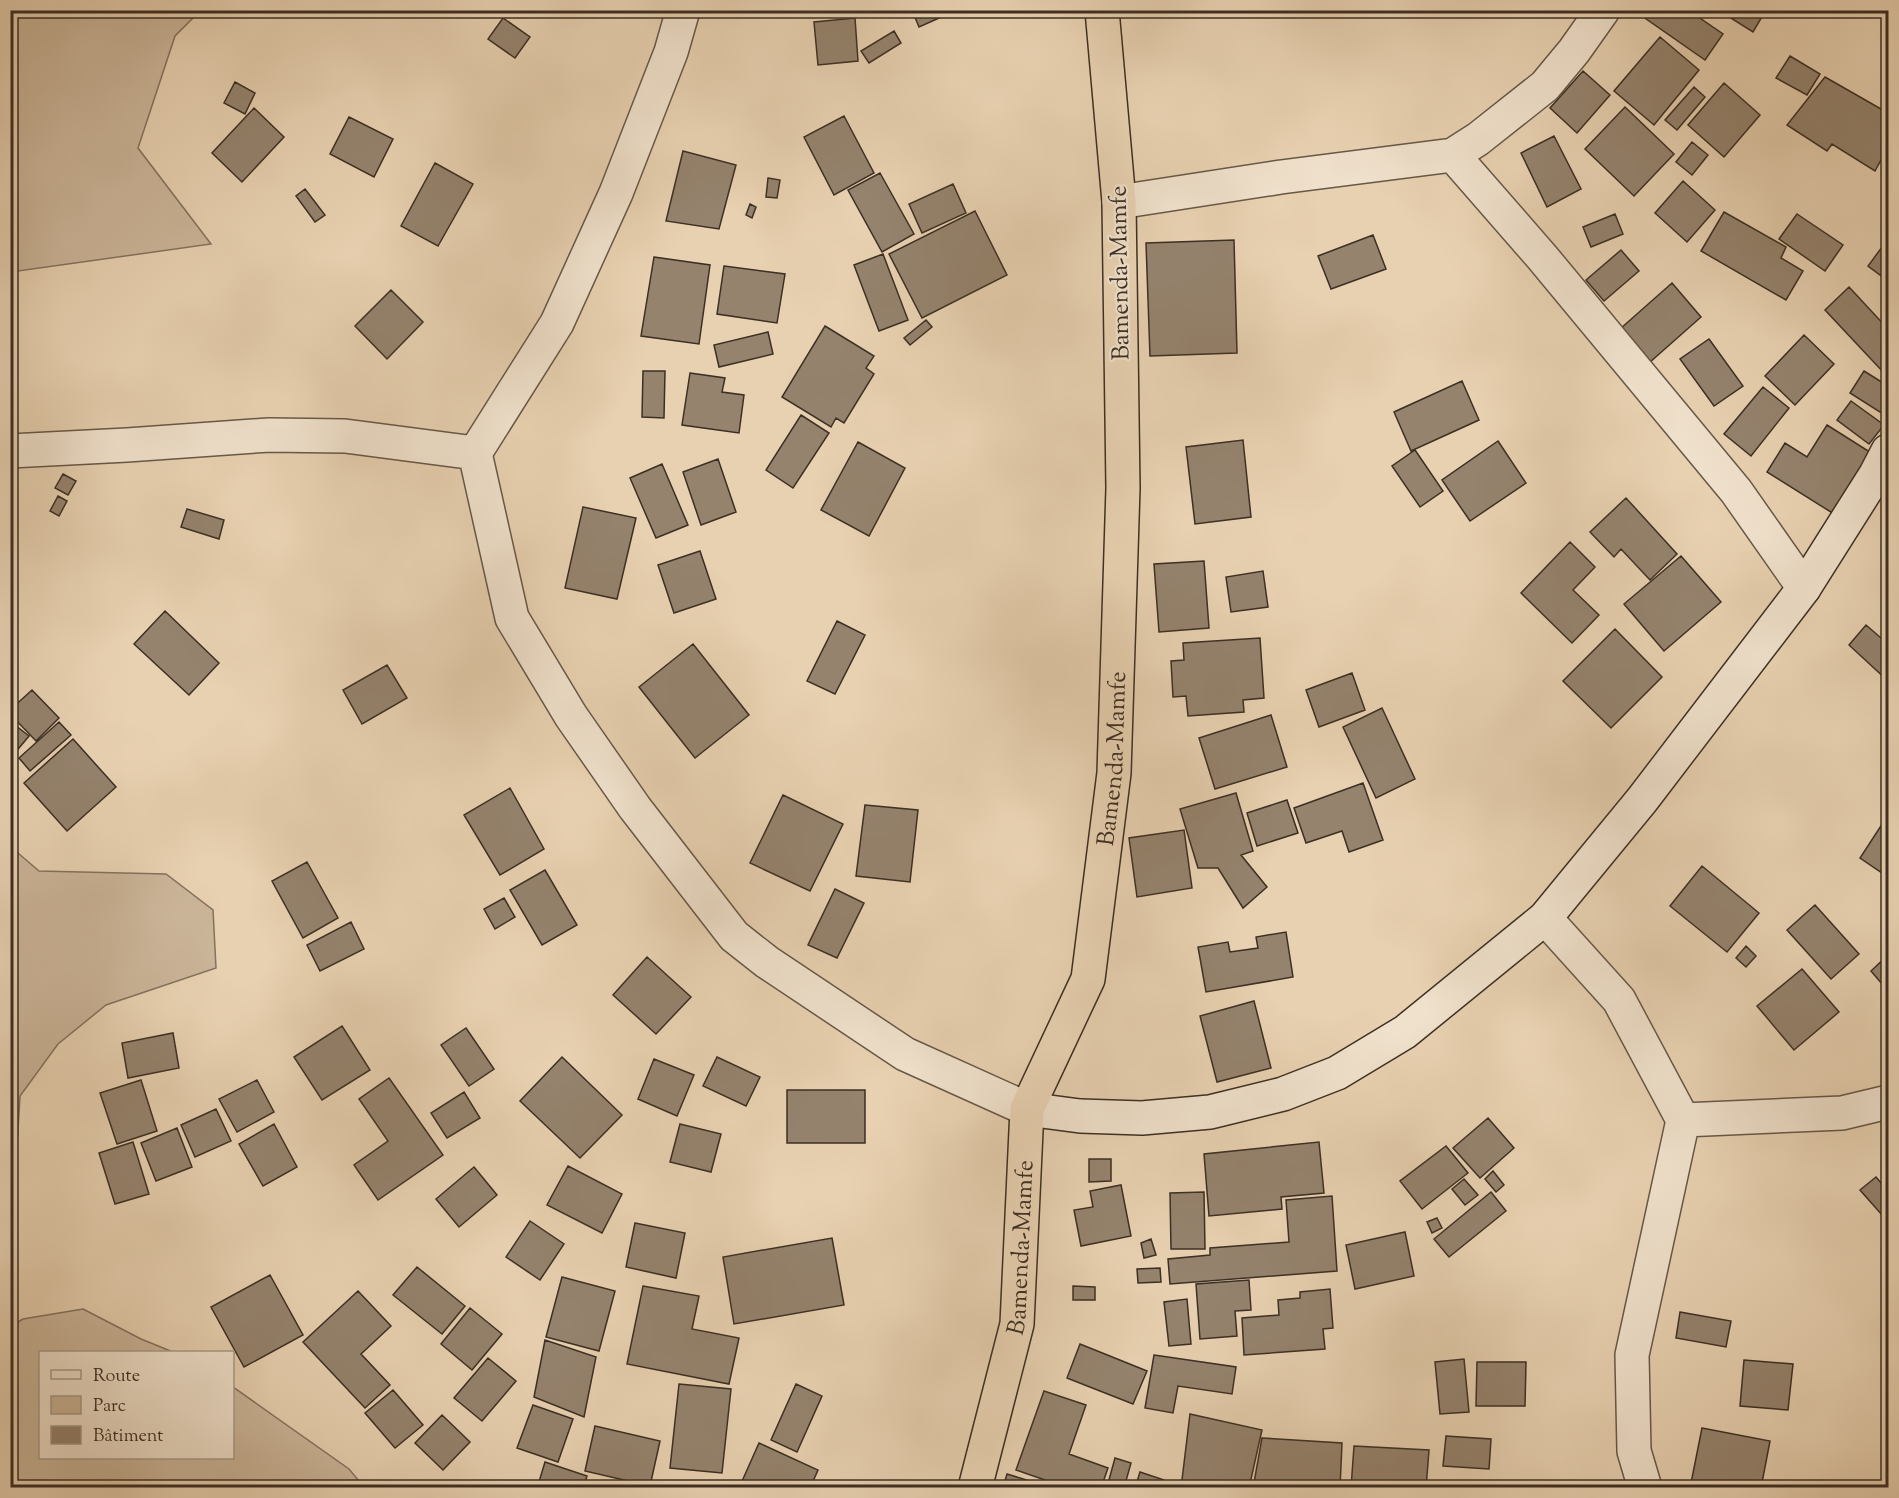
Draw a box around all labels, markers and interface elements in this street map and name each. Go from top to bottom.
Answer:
street label: Bamenda-Mamfe [1102,185,1140,361]
street label: Bamenda-Mamfe [1090,671,1136,848]
street label: Bamenda-Mamfe [1000,1159,1044,1339]
legend [39,1351,234,1459]
text: Route [93,1364,140,1390]
text: Parc [93,1394,126,1420]
text: Bâtiment [93,1424,163,1450]

